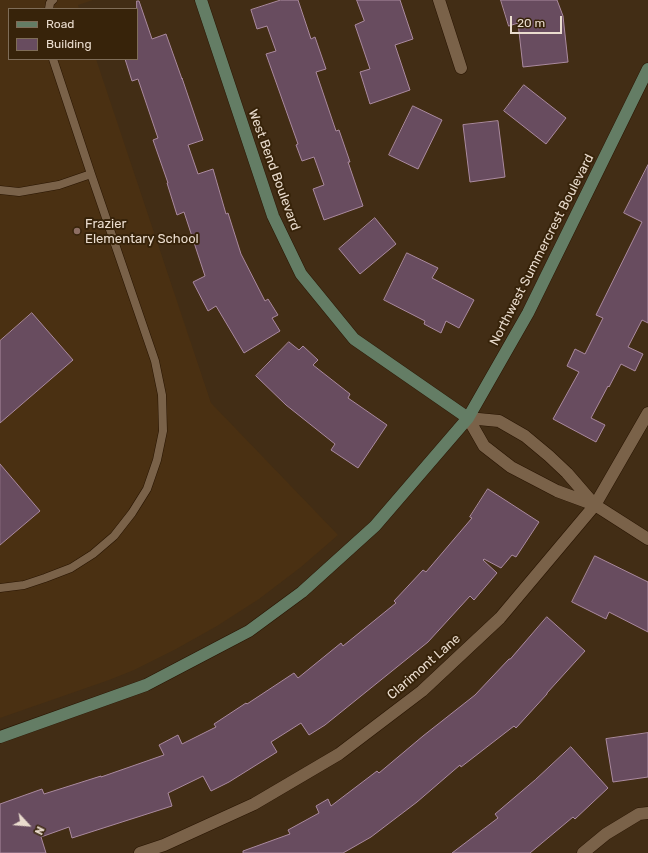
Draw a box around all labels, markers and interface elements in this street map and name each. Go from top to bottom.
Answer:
legend [8,8,138,60]
scale bar [512,8,564,34]
text: 20 m [517,16,545,30]
text: Road [46,17,74,31]
text: Building [46,37,92,51]
street label: West Bend Boulevard [245,107,303,233]
street label: Northwest Summercrest Boulevard [487,152,597,348]
place label: Frazier Elementary School [85,216,199,247]
marker: Frazier Elementary School [72,226,82,236]
street label: Clarimont Lane [384,631,464,703]
north arrow [8,805,48,845]
text: N [32,824,47,837]

